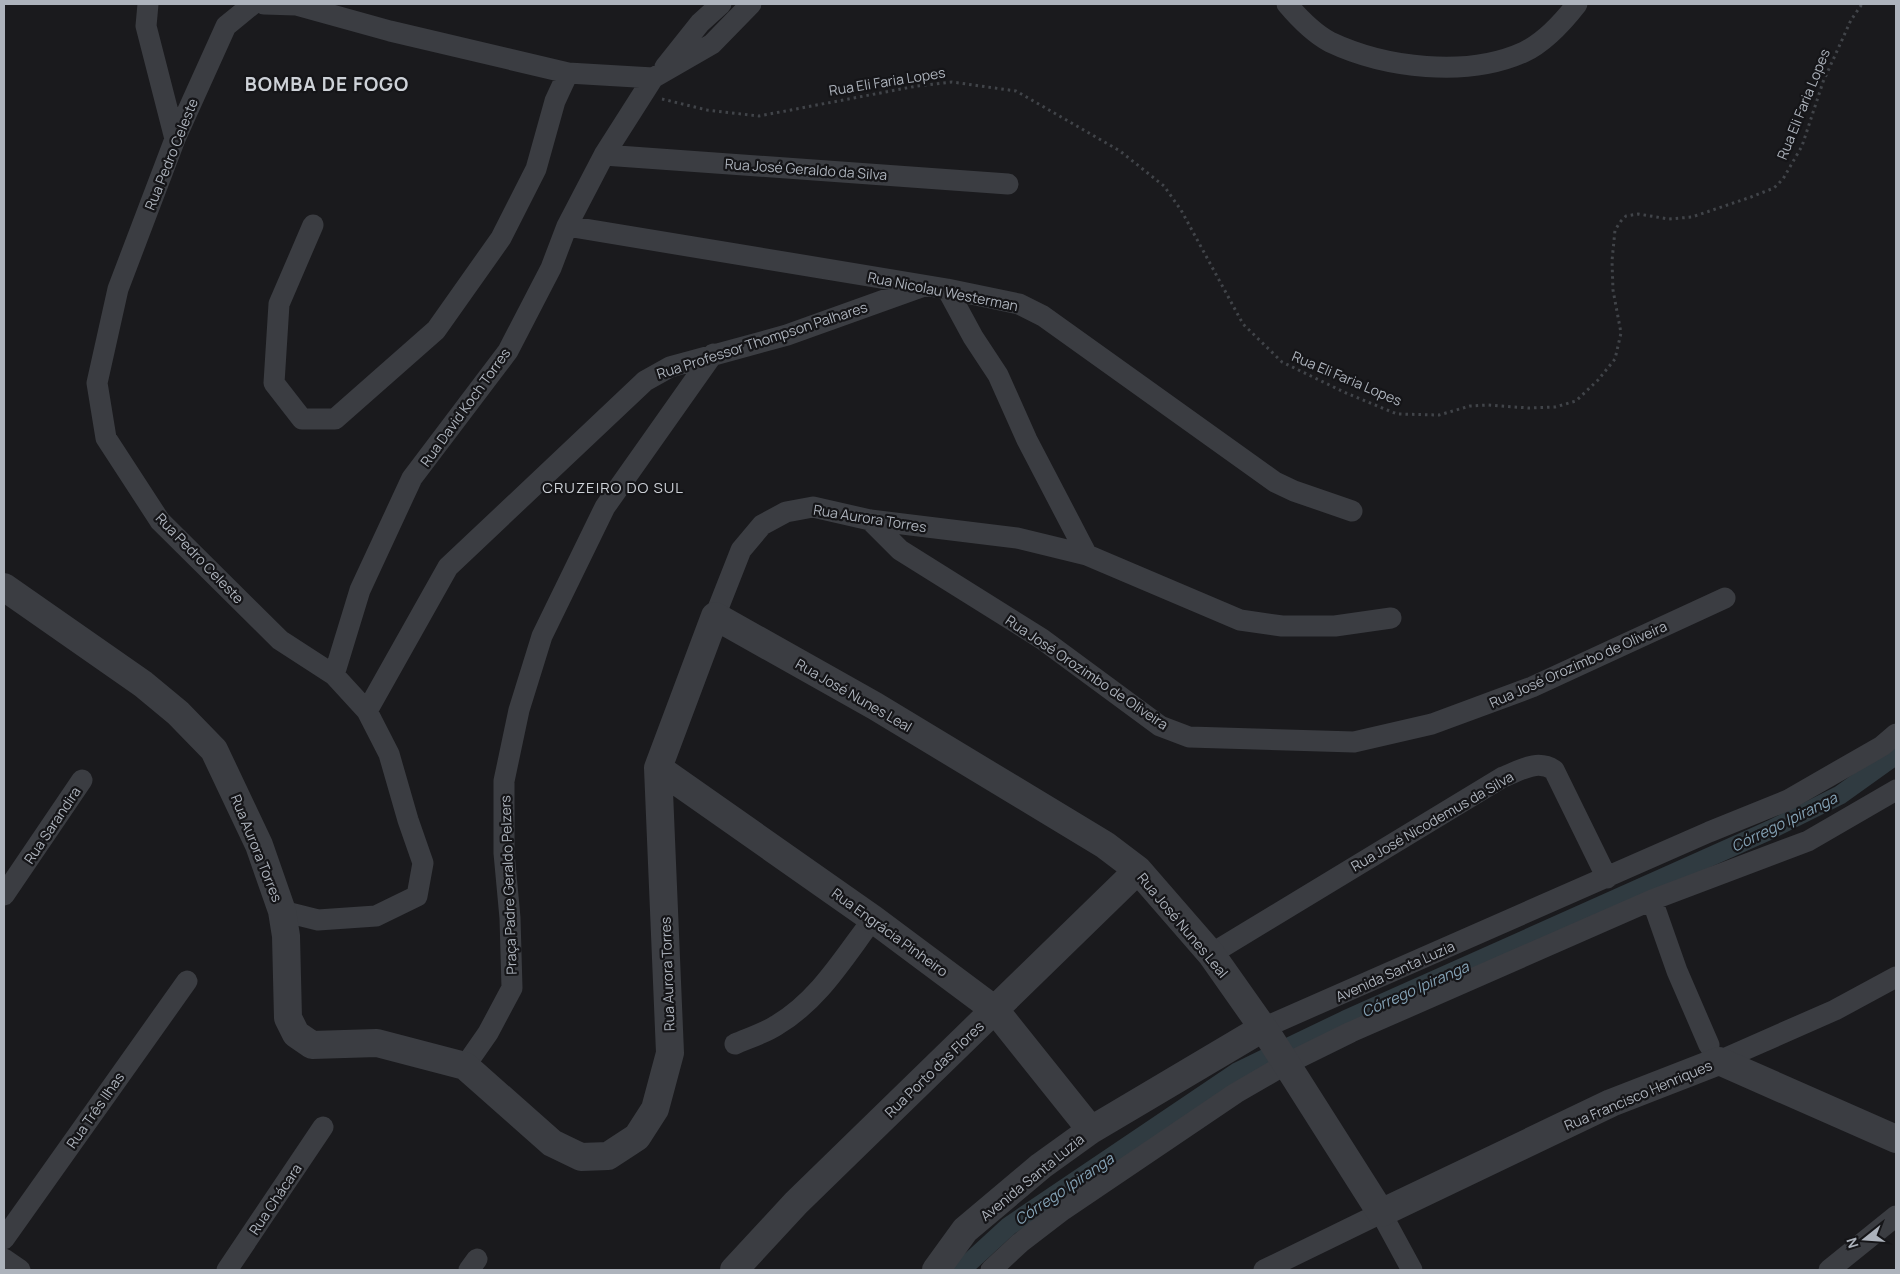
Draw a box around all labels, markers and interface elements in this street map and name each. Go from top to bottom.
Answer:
street label: Rua Eli Faria Lopes [1772,46,1834,162]
street label: Rua Eli Faria Lopes [827,62,947,100]
district label: BOMBA DE FOGO [245,71,409,97]
street label: Rua Pedro Celeste [140,95,202,213]
street label: Rua José Geraldo da Silva [724,154,888,184]
street label: Rua Nicolau Westerman [866,267,1020,315]
street label: Rua Professor Thompson Palhares [654,297,870,383]
street label: Rua David Koch Torres [416,344,514,470]
street label: Rua Eli Faria Lopes [1289,346,1405,410]
district label: CRUZEIRO DO SUL [542,477,684,498]
street label: Rua Aurora Torres [812,500,928,536]
street label: Rua Pedro Celeste [152,509,248,607]
street label: Rua José Orozimbo de Oliveira [1002,610,1172,734]
street label: Rua José Orozimbo de Oliveira [1486,616,1670,712]
street label: Rua José Nunes Leal [792,654,916,736]
street label: Rua José Nicodemus da Silva [1347,767,1517,875]
street label: Rua Sarandira [19,783,85,867]
water label: Córrego Ipiranga [1728,787,1841,857]
street label: Rua Aurora Torres [227,791,287,905]
street label: Praça Padre Geraldo Pelzers [495,795,521,975]
street label: Rua José Nunes Leal [1133,869,1233,981]
street label: Rua Engrácia Pinheiro [828,883,952,981]
street label: Rua Aurora Torres [656,916,678,1032]
street label: Avenida Santa Luzia [1332,936,1458,1006]
water label: Córrego Ipiranga [1358,956,1473,1022]
street label: Rua Porto das Flores [880,1017,988,1121]
street label: Rua Francisco Henriques [1561,1055,1715,1135]
street label: Rua Três Ilhas [62,1068,128,1152]
street label: Avenida Santa Luzia [976,1129,1088,1225]
water label: Córrego Ipiranga [1010,1148,1118,1230]
street label: Rua Chácara [244,1160,306,1238]
north arrow [1840,1214,1890,1264]
text: N [1842,1235,1863,1251]

